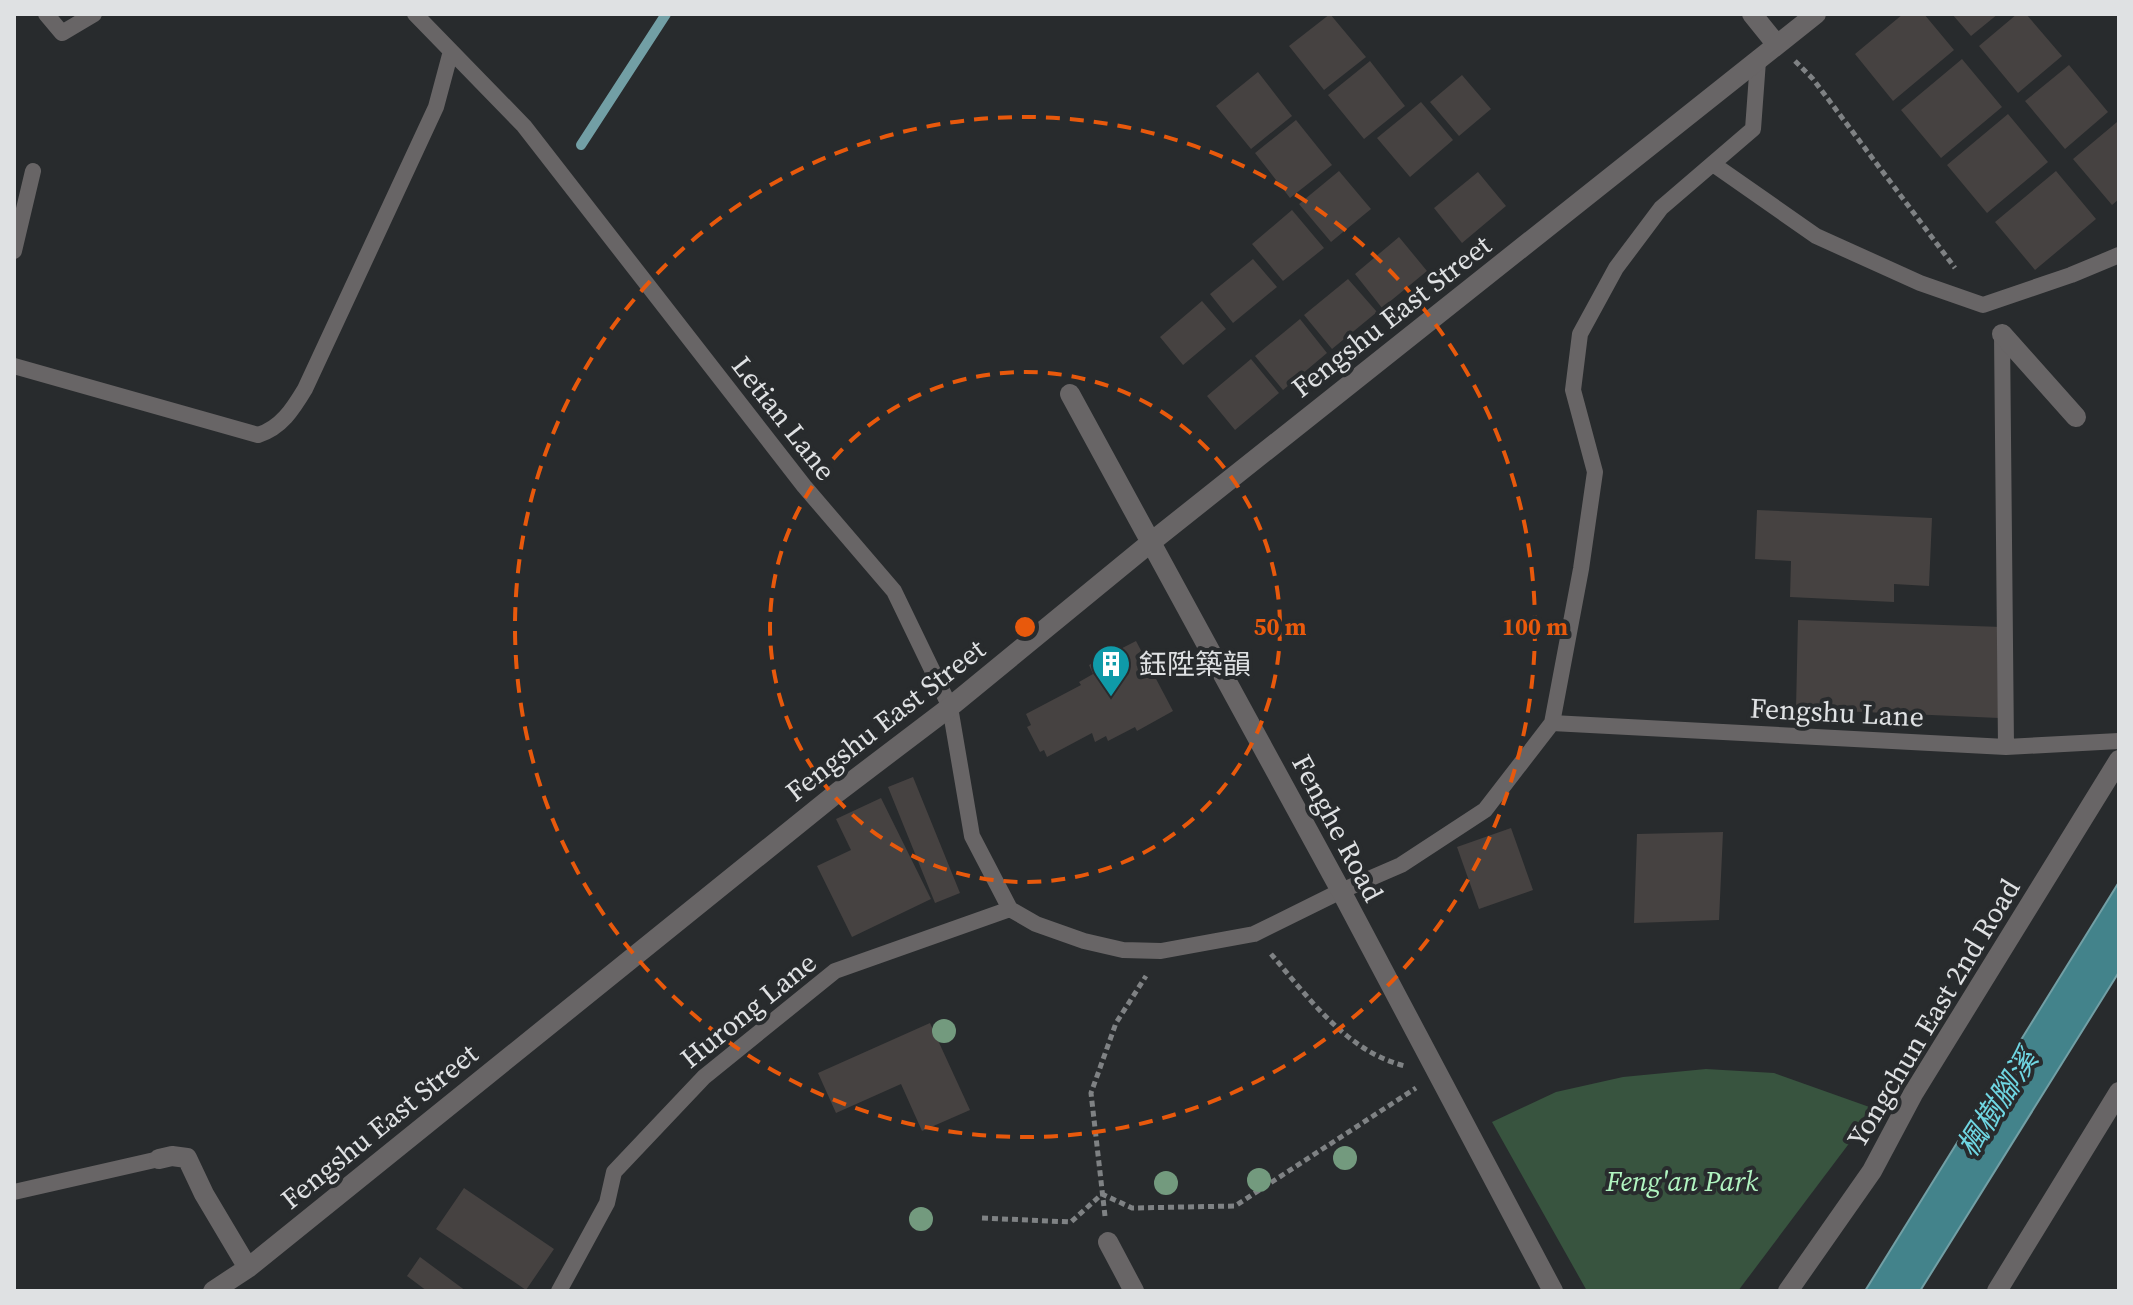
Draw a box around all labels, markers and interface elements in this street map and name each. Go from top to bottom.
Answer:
street label: Fengshu East Street [1283,226,1499,406]
street label: Letian Lane [723,348,845,488]
text: 50 m [1254,610,1307,643]
text: 100 m [1502,610,1568,643]
centre of rings [1011,613,1039,641]
street label: Fengshu East Street [777,630,993,810]
building icon: 鈺陞築韻 [1090,643,1132,698]
place label: 鈺陞築韻 [1139,645,1251,683]
street label: Fengshu Lane [1749,688,1925,736]
street label: Fenghe Road [1283,748,1393,908]
street label: Yongchun East 2nd Road [1838,871,2028,1155]
street label: Hurong Lane [672,943,824,1077]
street label: Fengshu East Street [272,1034,486,1217]
water label: 楓樹腳溪 [1947,1038,2049,1164]
park label: Feng'an Park [1605,1162,1759,1200]

